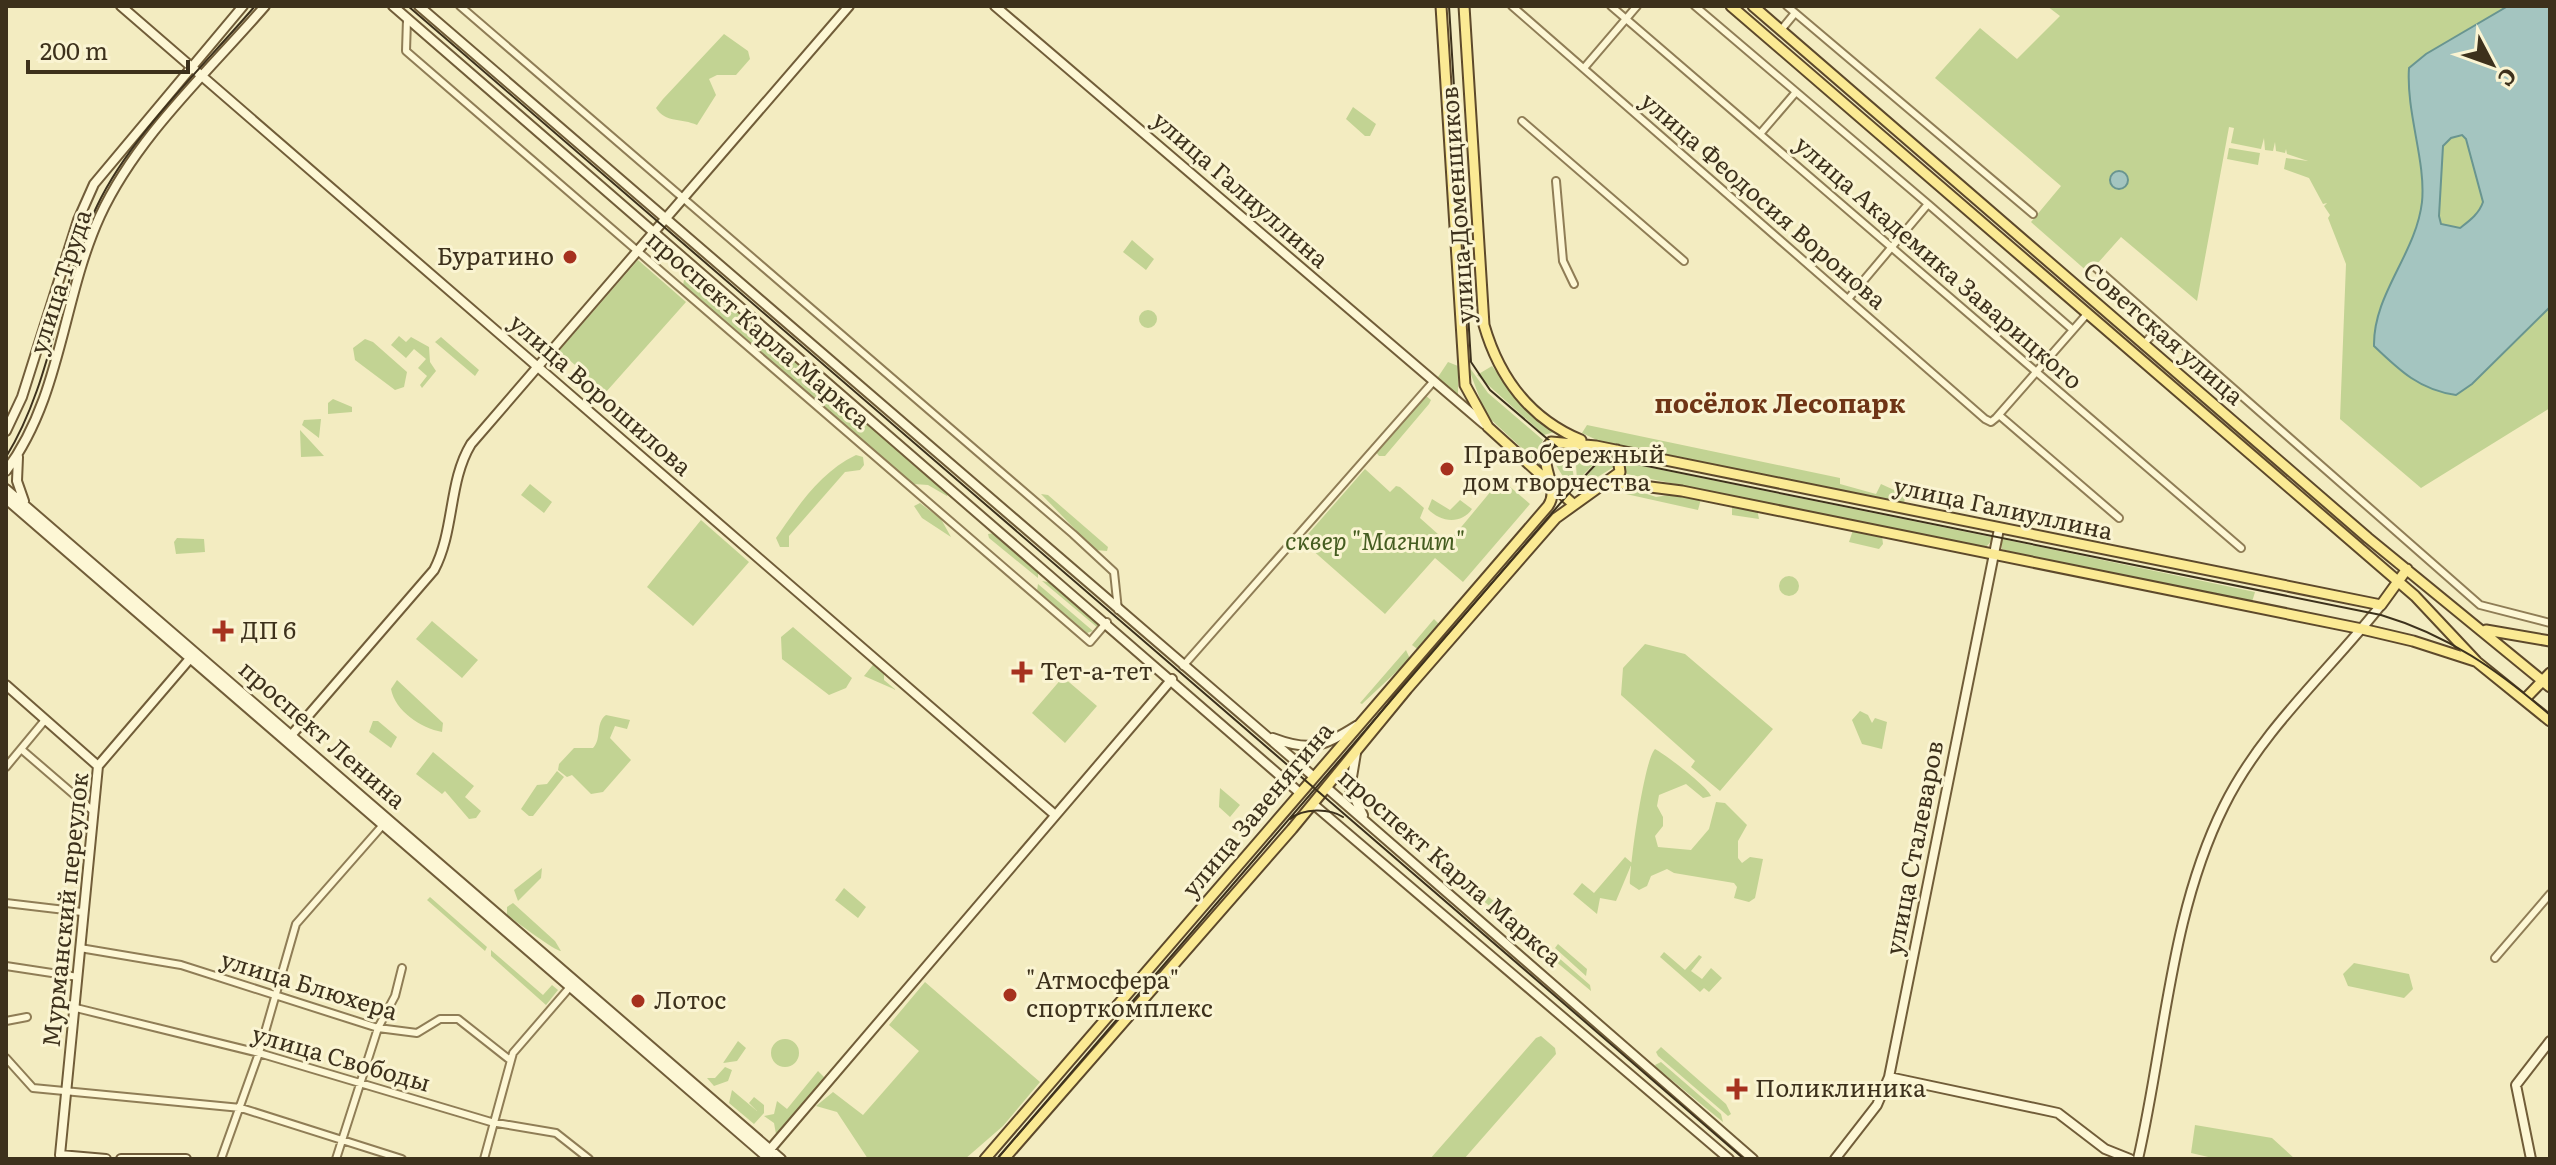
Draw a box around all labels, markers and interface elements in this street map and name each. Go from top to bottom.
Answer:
scale bar [28,24,188,74]
north arrow [2452,24,2532,104]
text: 200 m [40,32,108,67]
text: С [2491,61,2526,95]
street label: улица Феодосия Воронова [1634,82,1895,316]
street label: улица Доменщиков [1430,85,1481,325]
street label: улица Галиуллина [1146,102,1338,275]
street label: улица Академика Заварицкого [1788,126,2091,396]
street label: улица Труда [19,204,98,358]
street label: проспект Карла Маркса [640,221,879,435]
place label: Буратино [437,237,554,272]
marker: Буратино [561,248,579,266]
street label: Советская улица [2077,252,2253,412]
street label: улица Ворошилова [503,304,701,482]
district label: посёлок Лесопарк [1654,382,1906,421]
place label: Правобережный дом творчества [1463,435,1665,498]
marker: Правобережный дом творчества [1438,460,1456,478]
street label: улица Галиуллина [1890,466,2117,547]
park label: сквер "Магнит" [1285,522,1465,557]
place label: ДП 6 [241,611,296,646]
marker: ДП 6 [212,620,234,642]
street label: проспект Ленина [232,651,415,816]
place label: Тет-а-тет [1040,652,1153,687]
marker: Тет-а-тет [1011,661,1033,683]
street label: улица Завенягина [1172,713,1340,904]
street label: улица Сталеваров [1875,737,1951,958]
street label: проспект Карла Маркса [1332,759,1571,973]
street label: Мурманский переулок [32,771,95,1049]
street label: улица Блюхера [217,940,402,1027]
place label: "Атмосфера" спорткомплекс [1026,961,1213,1024]
place label: Лотос [654,981,726,1016]
marker: "Атмосфера" спорткомплекс [1001,986,1019,1004]
marker: Лотос [629,992,647,1010]
street label: улица Свободы [248,1014,435,1099]
place label: Поликлиника [1755,1069,1926,1104]
marker: Поликлиника [1726,1078,1748,1100]

